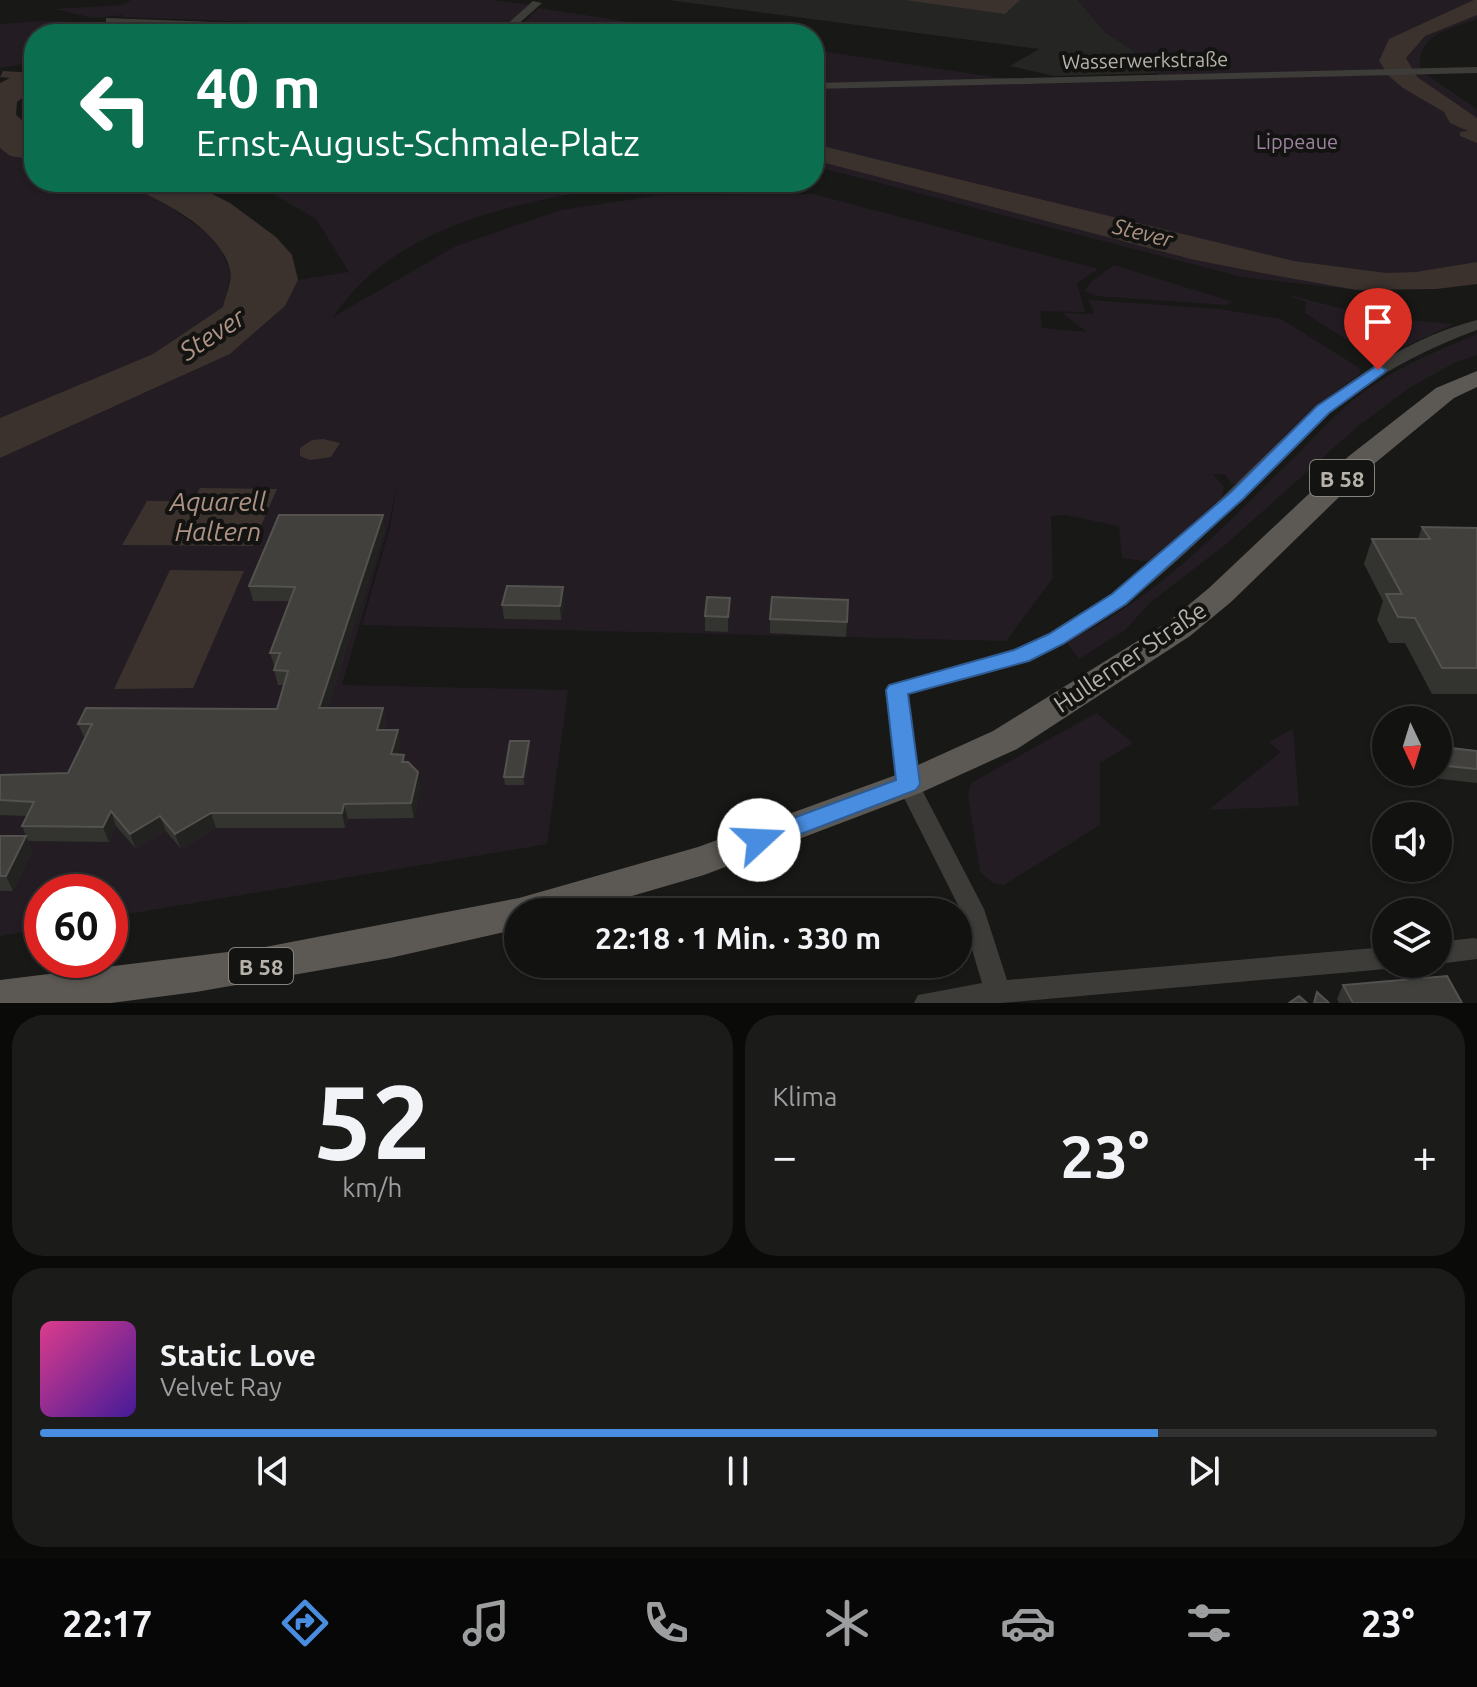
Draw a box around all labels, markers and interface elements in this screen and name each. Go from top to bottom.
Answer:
street label: Wasserwerkstraße [1062,47,1228,73]
icon: left [64,56,168,160]
text: 40 m [196,56,321,119]
text: Ernst-August-Schmale-Platz [196,122,640,163]
park label: Lippeaue [1256,130,1338,153]
water label: Stever [1110,212,1176,252]
pin [1344,288,1412,370]
icon: arrive [1356,300,1400,344]
water label: Stever [173,302,251,366]
road number: B 58 [1310,460,1374,496]
water label: Aquarell Haltern [168,487,266,546]
street label: Hullerner Straße [1049,596,1211,718]
north arrow [1372,706,1452,786]
map controls [1372,706,1452,978]
position arrow [717,798,801,882]
button: sound [1372,802,1452,882]
speed limit sign: 60 [24,874,128,978]
button: layers [1372,898,1452,978]
text: 22:18 · 1 Min. · 330 m [595,921,881,955]
road number: B 58 [229,948,293,984]
text: 52 [314,1062,431,1179]
text: Klima [773,1082,837,1111]
text: 23° [1060,1122,1149,1189]
text: − [773,1131,797,1180]
text: + [1412,1131,1437,1180]
text: km/h [342,1173,402,1202]
text: Static Love [160,1338,316,1372]
text: Velvet Ray [160,1372,282,1401]
icon: previous [251,1449,295,1493]
icon: pause [716,1449,760,1493]
icon: next [1182,1449,1226,1493]
icon: directions [277,1595,333,1651]
icon: music [458,1595,514,1651]
icon: phone [638,1595,694,1651]
icon: climate [819,1595,875,1651]
icon: car [1000,1595,1056,1651]
icon: filters [1181,1595,1237,1651]
text: 22:17 [62,1603,152,1644]
text: 23° [1361,1603,1415,1644]

